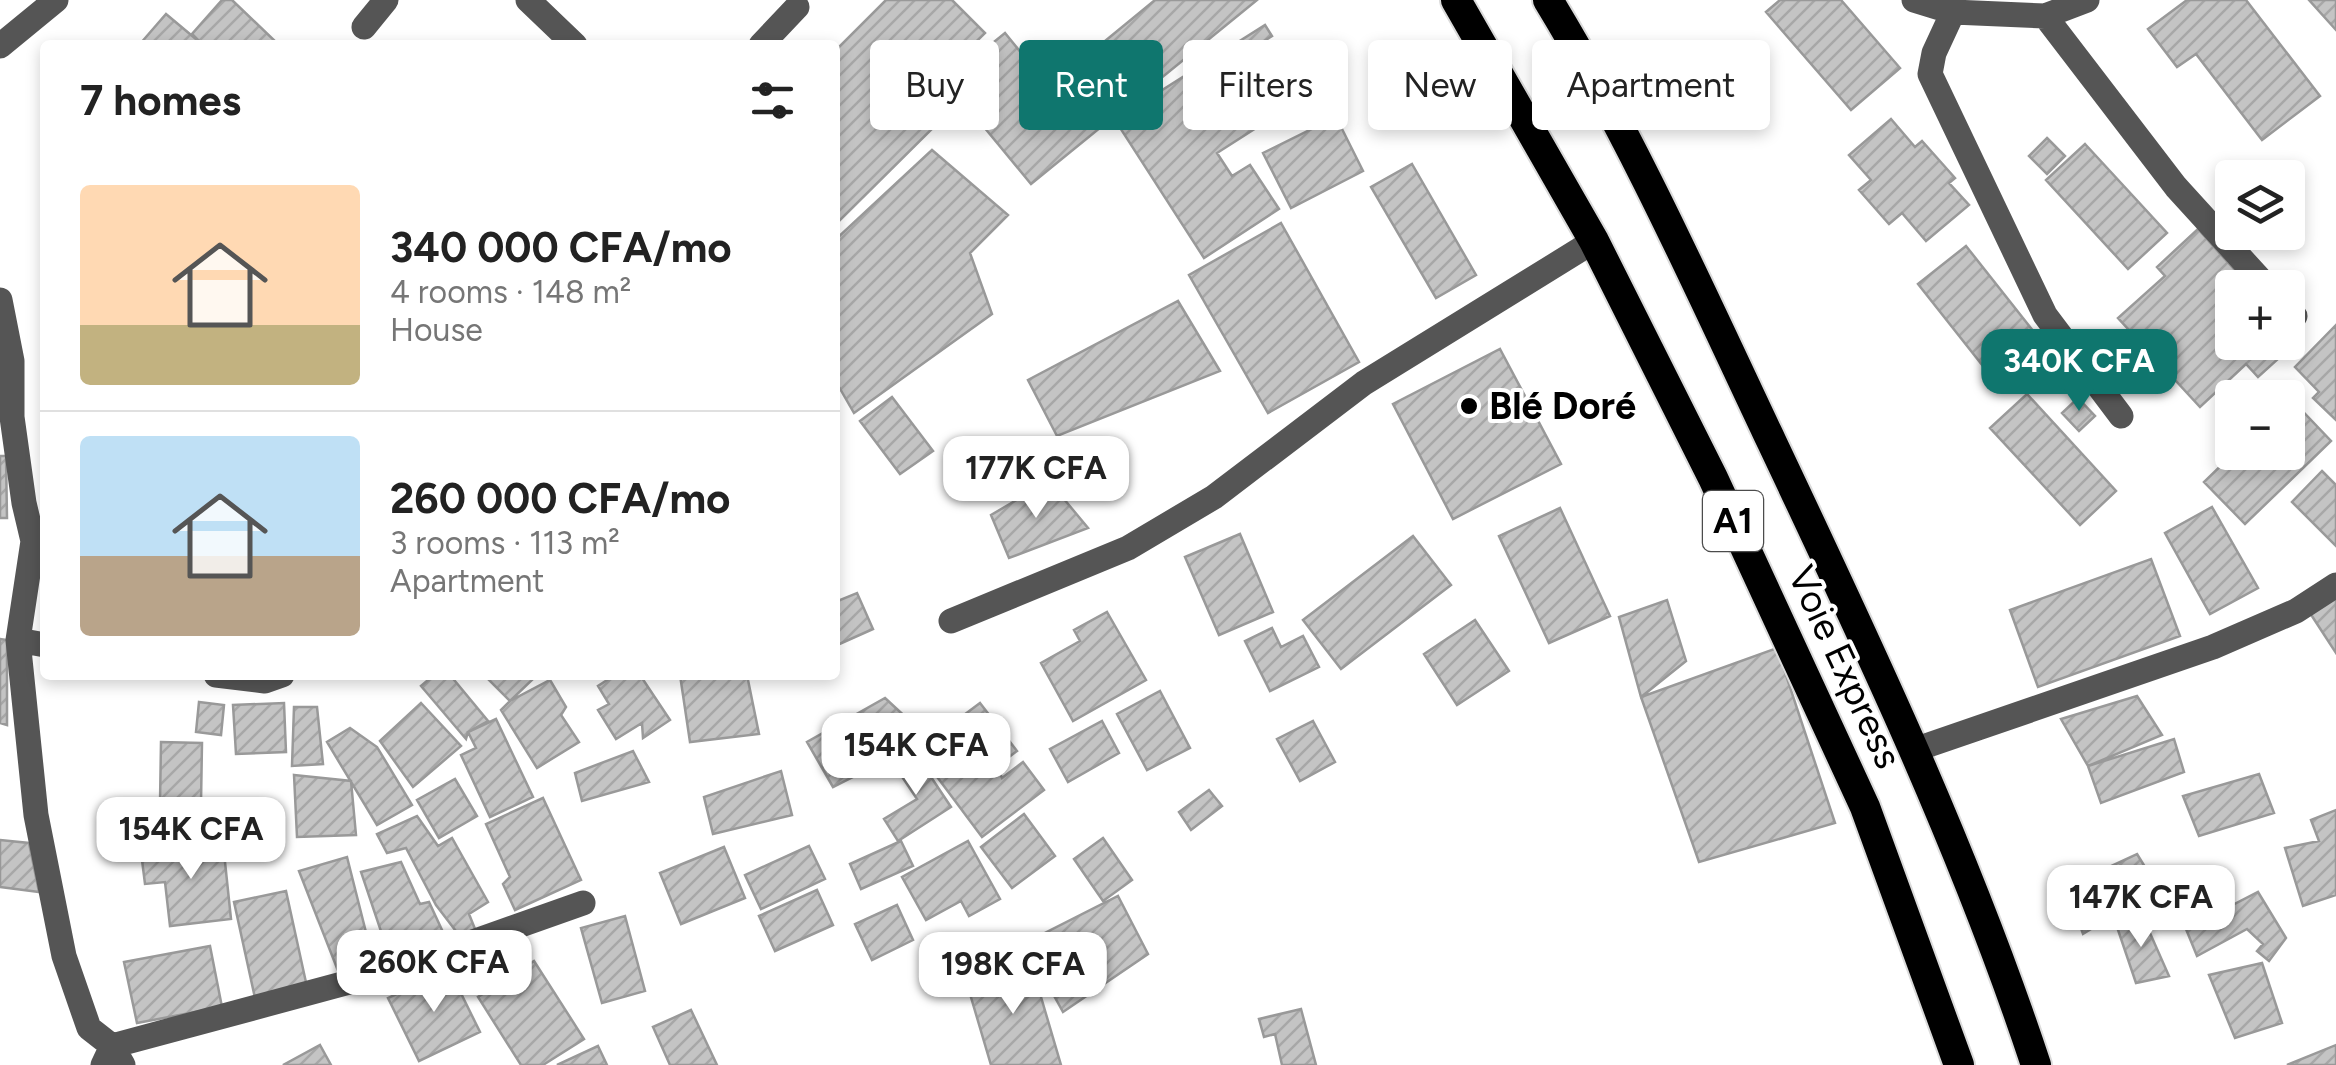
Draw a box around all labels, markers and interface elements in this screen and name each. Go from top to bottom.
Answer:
chip: Buy [870,40,999,130]
chip: Rent [1019,40,1163,130]
chip: Filters [1183,40,1348,130]
chip: New [1368,40,1512,130]
chip: Apartment [1532,40,1770,130]
icon: filters [745,73,800,128]
text: 7 homes [80,75,241,126]
map controls [2215,160,2305,470]
button: layers [2215,160,2305,250]
text: 340 000 CFA/mo [390,222,732,273]
icon: home [160,225,280,345]
button: + [2215,270,2305,360]
text: 4 rooms · 148 m² [390,273,631,311]
text: House [390,311,483,349]
pin: 340K CFA [1976,329,2182,414]
text: 340K CFA [2003,342,2155,380]
button: − [2215,380,2305,470]
place label: Blé Doré [1489,383,1636,429]
marker: Blé Doré [1458,395,1480,417]
pin: 177K CFA [933,436,1139,521]
text: 177K CFA [965,449,1107,487]
text: 260 000 CFA/mo [390,473,730,524]
icon: home [160,476,280,596]
road number: A1 [1703,491,1763,551]
text: 3 rooms · 113 m² [390,524,620,562]
street label: Voie Express [1778,559,1912,775]
text: Apartment [390,562,544,600]
pin: 154K CFA [813,713,1019,798]
text: 154K CFA [843,726,989,764]
pin: 154K CFA [88,797,294,882]
text: 154K CFA [118,810,264,848]
pin: 147K CFA [2038,865,2244,950]
text: 147K CFA [2069,878,2213,916]
pin: 260K CFA [331,930,537,1015]
pin: 198K CFA [910,932,1116,1017]
text: 260K CFA [359,943,509,981]
text: 198K CFA [941,945,1085,983]

